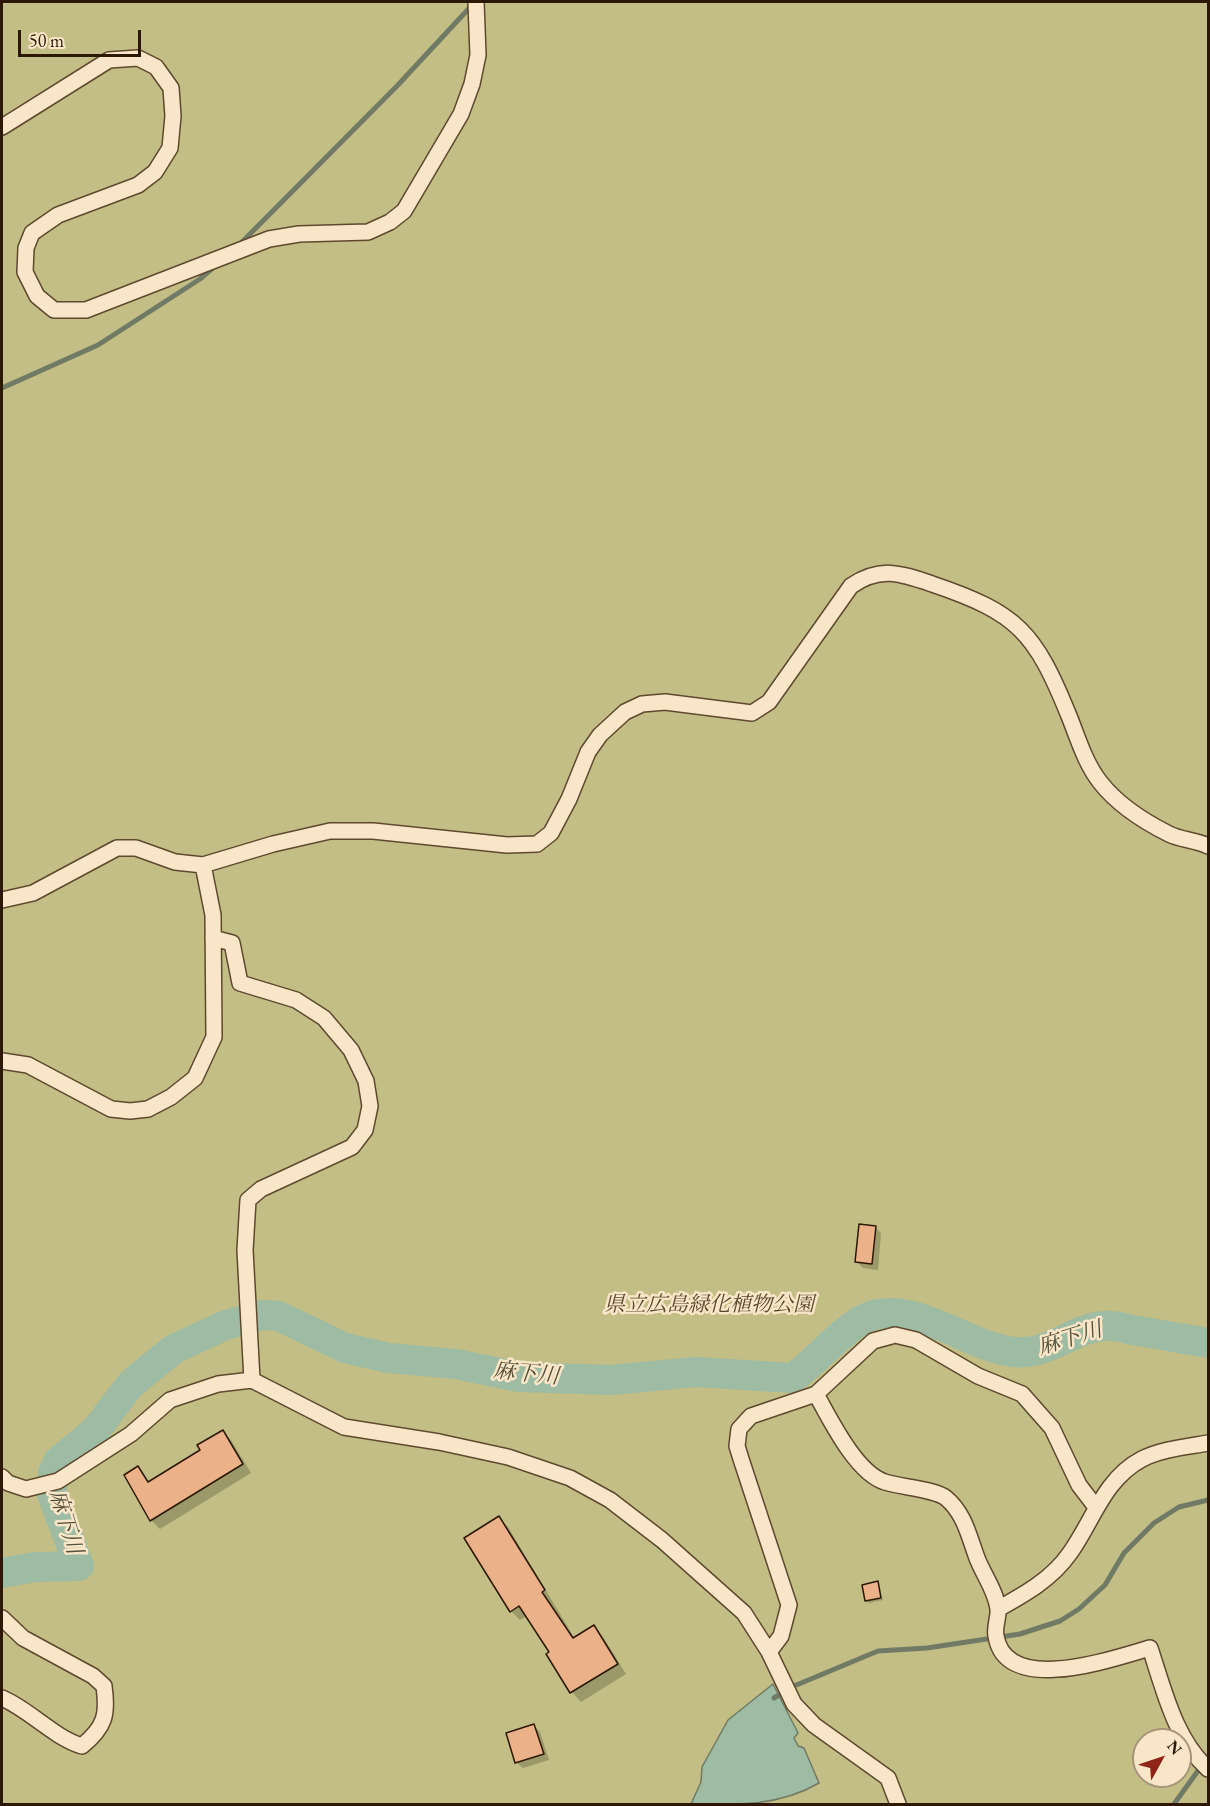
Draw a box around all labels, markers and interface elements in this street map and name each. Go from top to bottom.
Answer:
scale bar [21,18,144,56]
text: 50 m [29,29,64,52]
park label: 県立広島緑化植物公園 [604,1292,814,1318]
water label: 麻下川 [1035,1317,1105,1361]
water label: 麻下川 [492,1357,560,1391]
water label: 麻下川 [43,1487,87,1557]
north arrow [1132,1728,1192,1788]
text: N [1162,1736,1187,1759]

